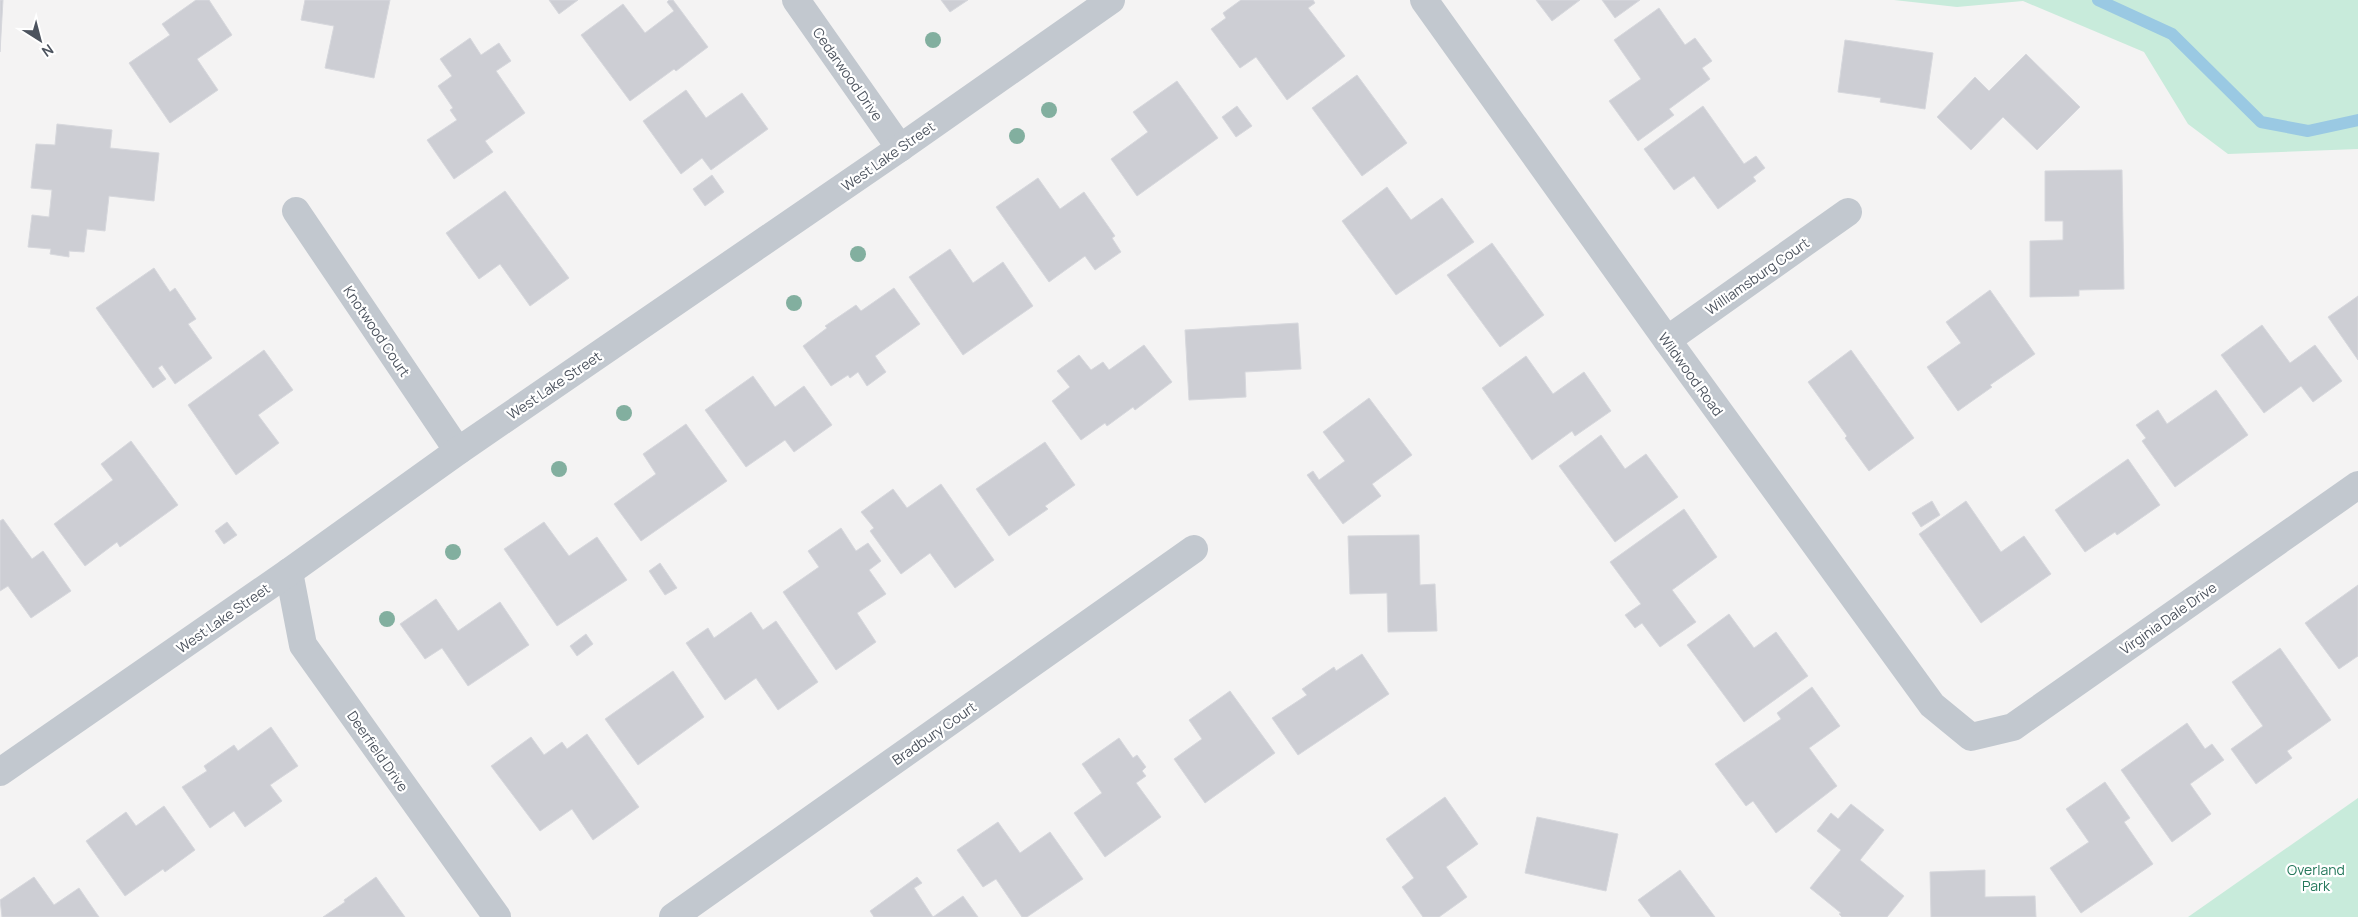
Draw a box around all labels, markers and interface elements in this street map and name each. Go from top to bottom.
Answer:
north arrow [15,15,65,65]
street label: Cedarwood Drive [809,23,887,125]
text: N [38,40,58,62]
street label: West Lake Street [837,116,939,195]
street label: Williamsburg Court [1701,233,1813,319]
street label: Knotwood Court [340,282,415,381]
street label: Wildwood Road [1654,328,1728,420]
street label: West Lake Street [503,346,605,424]
street label: Virginia Dale Drive [2116,577,2220,659]
street label: West Lake Street [172,578,274,657]
street label: Bradbury Court [888,697,980,769]
street label: Deerfield Drive [343,707,413,795]
park label: Overland Park [2287,860,2345,895]

